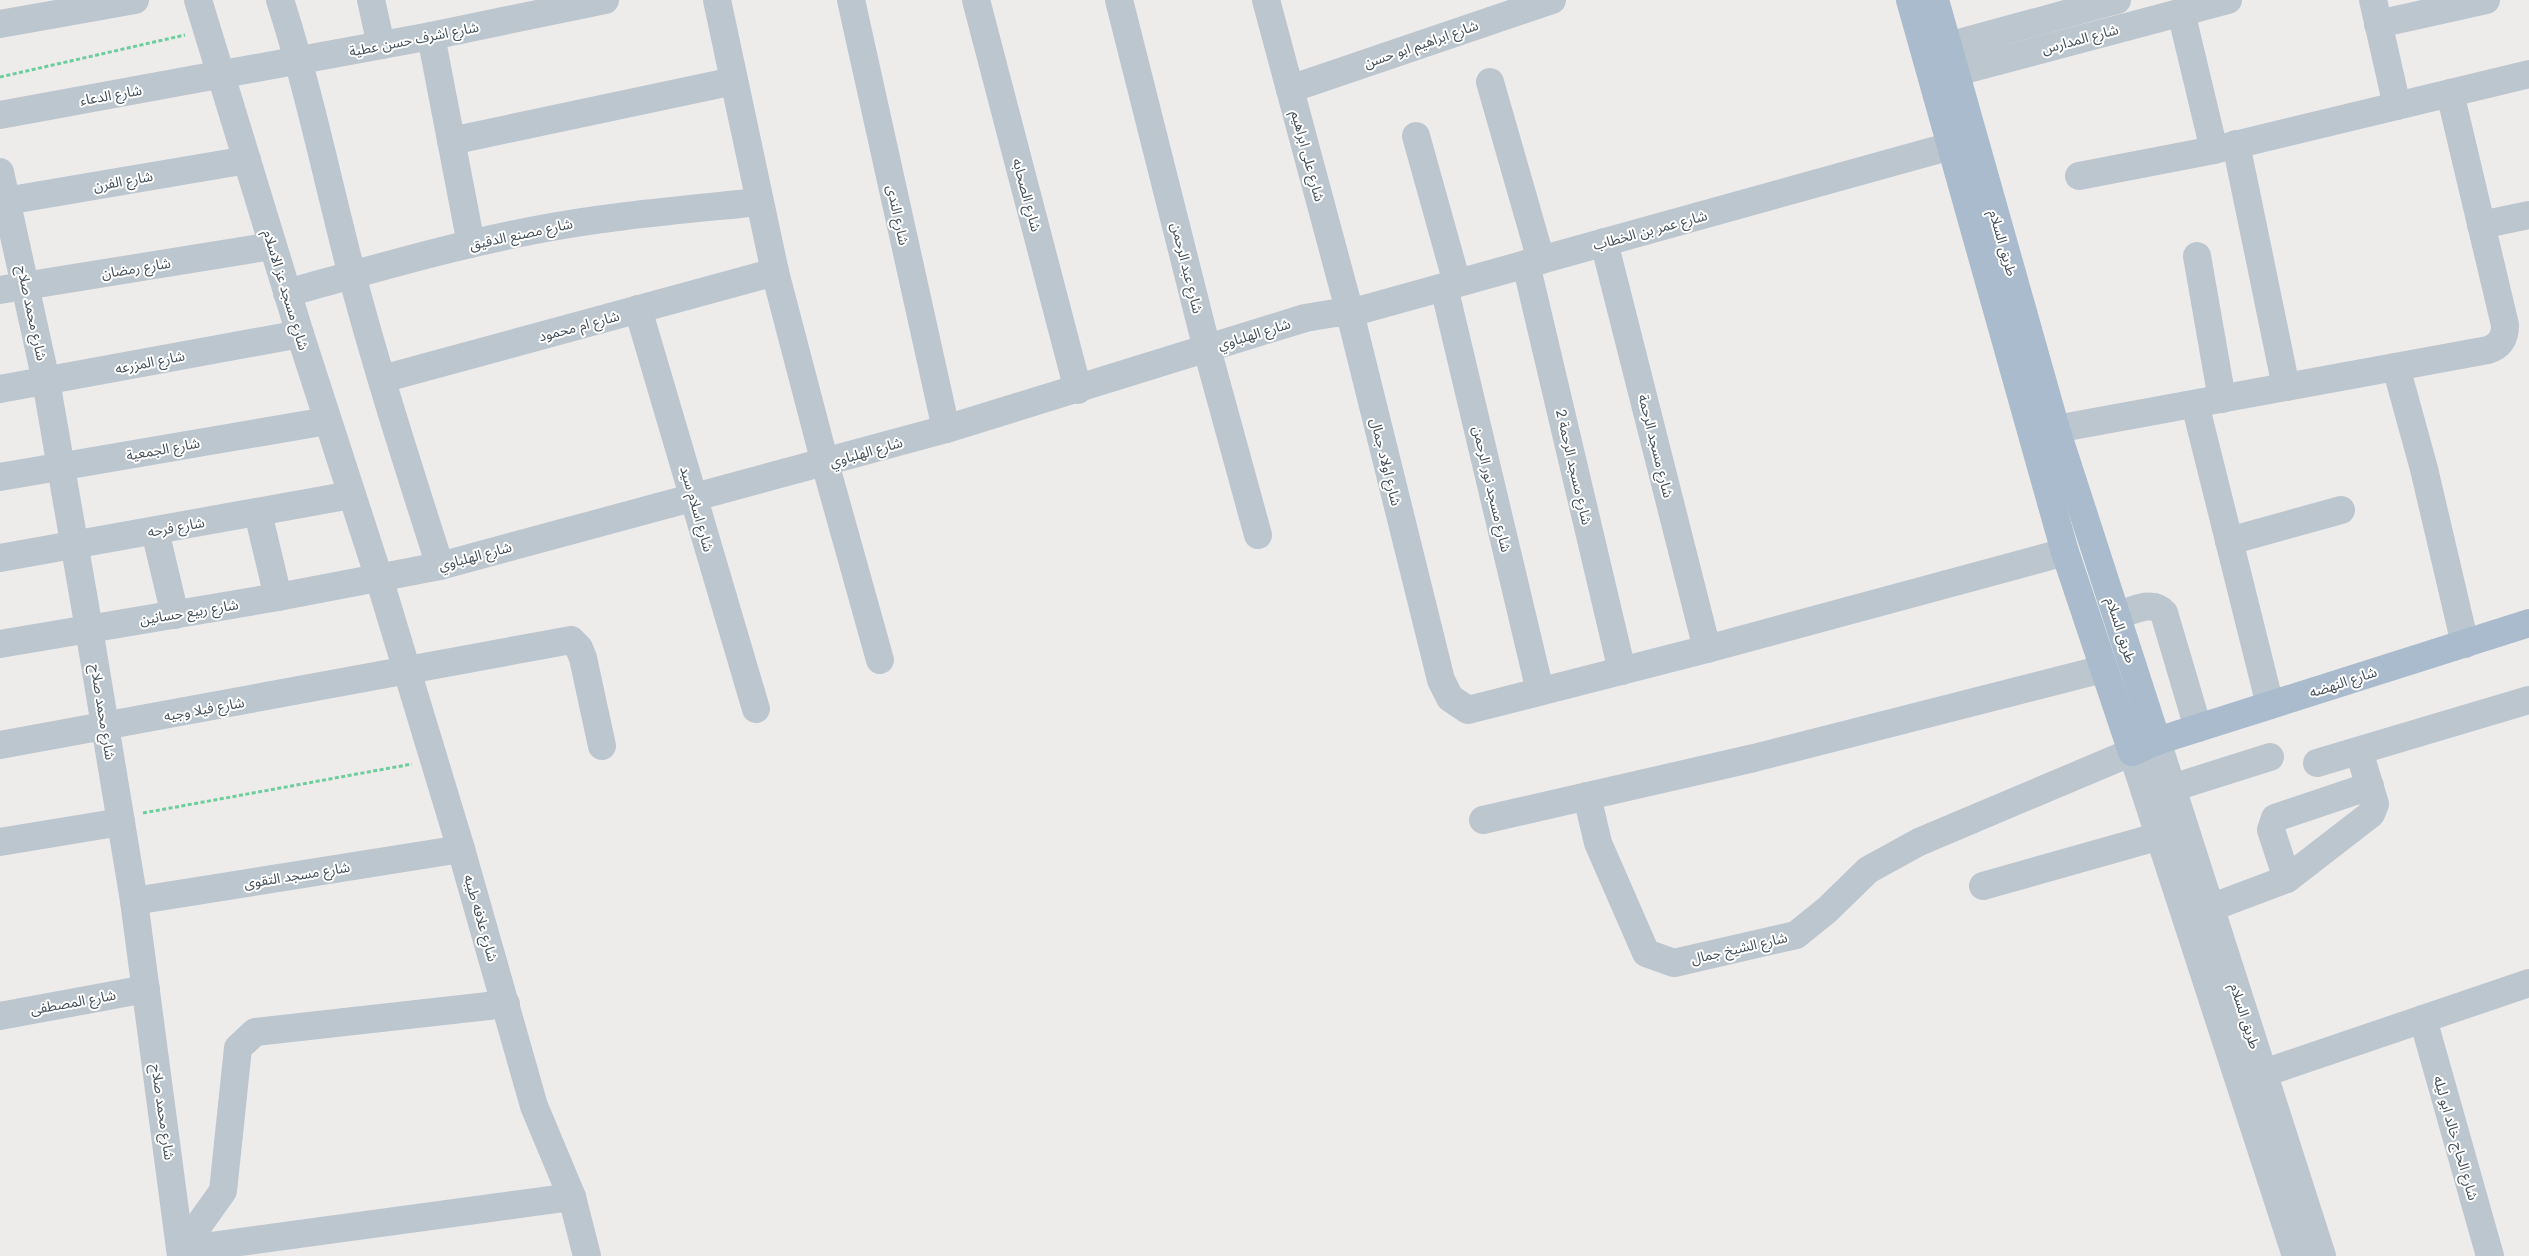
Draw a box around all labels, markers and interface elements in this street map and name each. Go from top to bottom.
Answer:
street label: شارع ابراهيم ابو حسن [1361,16,1481,74]
street label: شارع اشرف حسن عطية [348,18,481,62]
street label: شارع المدارس [2040,20,2121,60]
street label: شارع الدعاء [79,81,144,111]
street label: شارع على ابراهيم [1285,109,1329,204]
street label: شارع الصحابه [1007,156,1045,234]
street label: شارع الفرن [92,167,155,197]
street label: شارع الندى [881,183,913,247]
street label: شارع عمر بن الخطاب [1591,206,1710,256]
street label: طريق السلام [1983,208,2021,279]
street label: شارع مصنع الدقيق [468,214,575,256]
street label: شارع عبد الرحمن [1165,221,1207,316]
street label: شارع مسجد عز الاسلام [257,228,313,353]
street label: شارع رمضان [100,254,172,284]
street label: شارع محمد صلاح [11,264,51,363]
street label: شارع ام محمود [537,307,622,347]
street label: شارع الهلباوي [1215,314,1293,356]
street label: شارع المزرعه [114,346,187,380]
street label: شارع مسجد الرحمة [1633,392,1678,500]
street label: شارع مسجد الرحمة 2 [1550,407,1596,527]
street label: شارع اولاد جمال [1364,416,1406,508]
street label: شارع مسجد نور الرحمن [1467,424,1515,554]
street label: شارع الهلباوي [827,433,905,473]
street label: شارع الجمعية [125,434,202,466]
street label: شارع اسلام سيد [674,464,718,554]
street label: شارع فرحه [146,513,206,543]
street label: شارع الهلباوي [436,538,514,577]
street label: شارع ربيع حسانين [138,595,240,631]
street label: طريق السلام [2100,595,2140,666]
street label: شارع محمد صلاح [85,663,119,762]
street label: شارع النهضه [2307,663,2380,703]
street label: شارع فيلا وجيه [162,693,246,727]
street label: شارع مسجد التقوى [243,858,352,894]
street label: شارع علافه طيبه [458,872,502,964]
street label: شارع الشيخ جمال [1689,928,1789,970]
street label: طريق السلام [2224,981,2264,1052]
street label: شارع المصطفى [29,986,118,1020]
street label: شارع محمد صلاح [145,1063,179,1162]
street label: شارع الحاج خالد ابو ليله [2428,1074,2482,1203]

